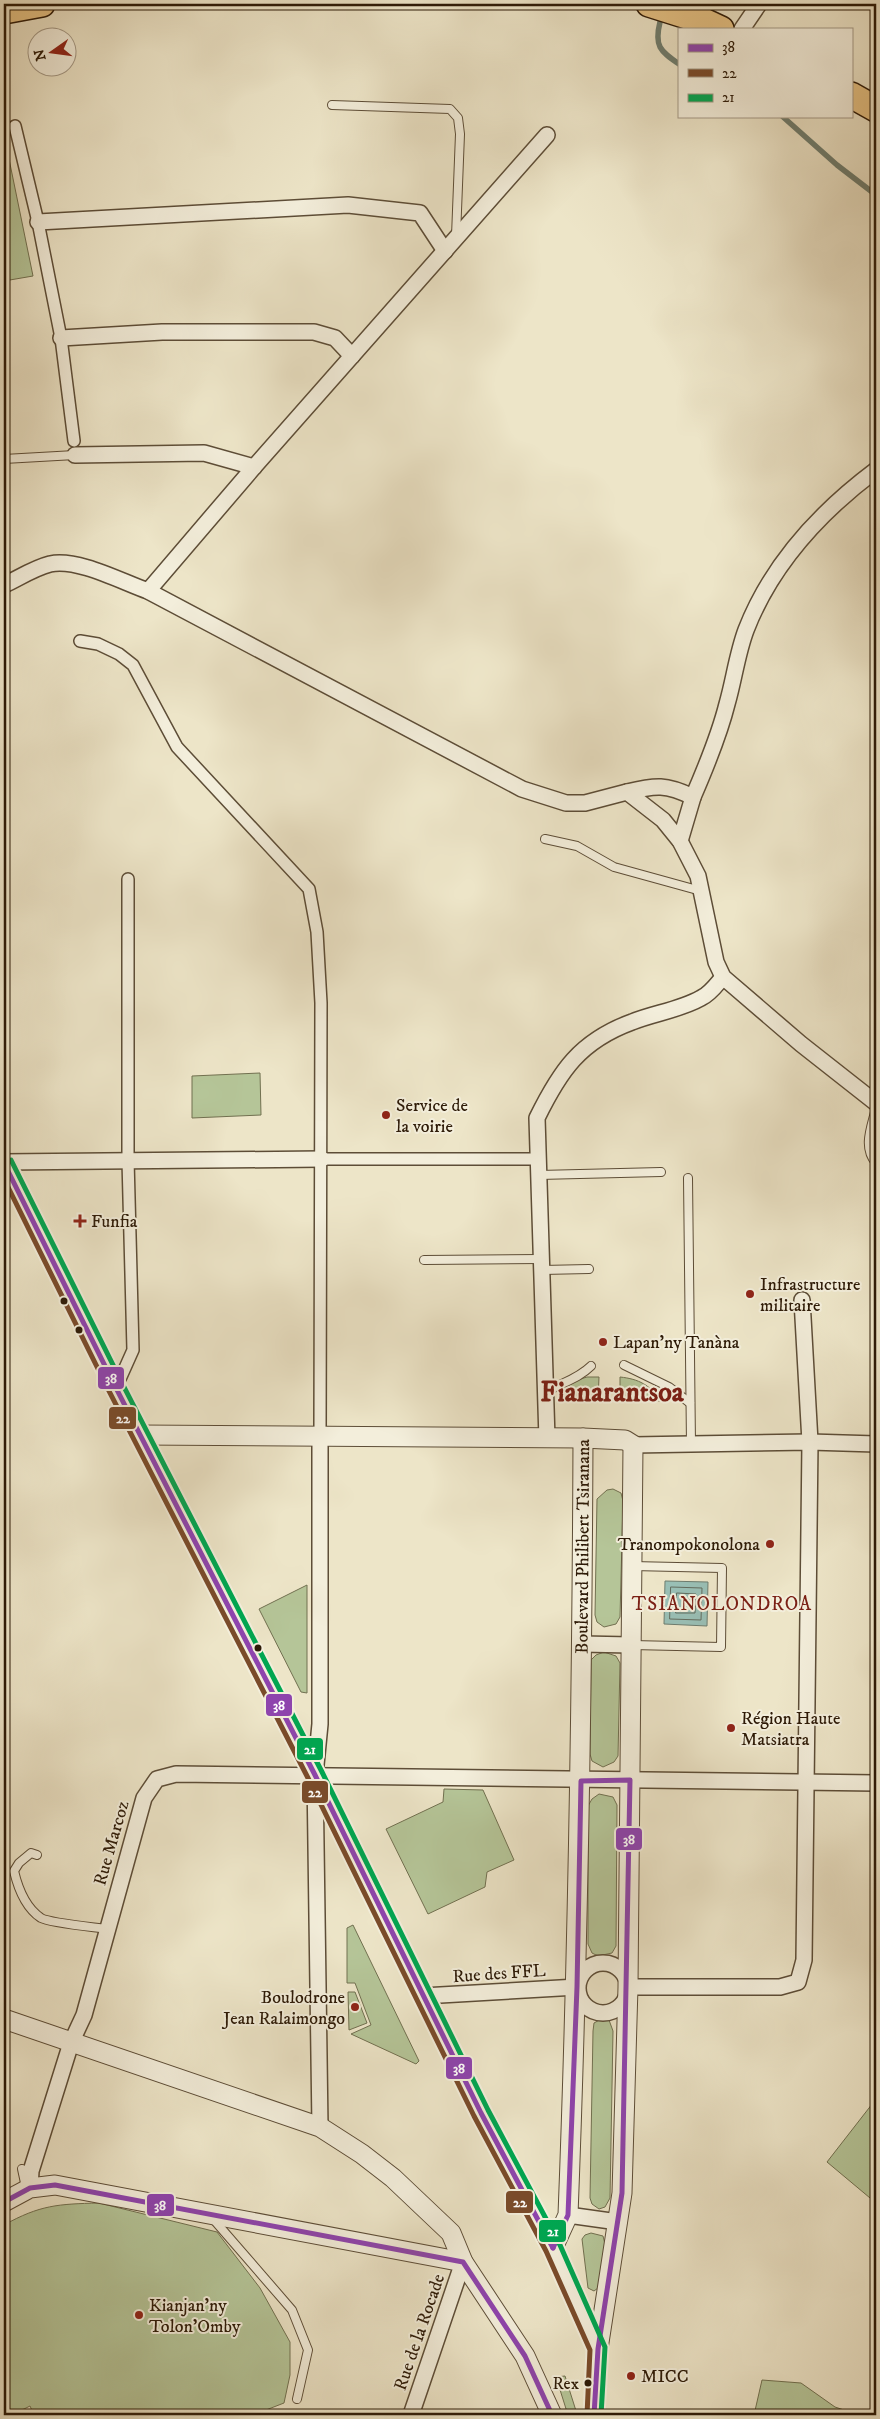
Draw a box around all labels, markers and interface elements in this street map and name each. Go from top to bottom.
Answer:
north arrow [28,28,78,78]
legend [678,28,852,118]
text: 38 [722,38,735,57]
text: N [30,47,50,63]
text: 22 [722,64,737,83]
text: 21 [722,88,735,107]
place label: Service de la voirie [396,1095,468,1138]
marker: Service de la voirie [380,1109,392,1121]
place label: Funfia [91,1211,138,1233]
marker: Funfia [73,1214,87,1228]
place label: Infrastructure militaire [760,1274,860,1317]
marker: Infrastructure militaire [744,1288,756,1300]
unlabelled marker [59,1296,69,1306]
unlabelled marker [74,1325,84,1335]
place label: Lapan'ny Tanàna [613,1332,740,1354]
marker: Lapan'ny Tanàna [597,1336,609,1348]
line badge: 38 [97,1366,125,1390]
text: 38 [105,1370,117,1388]
district label: Fianarantsoa [540,1375,685,1410]
line badge: 22 [108,1406,137,1430]
text: 22 [116,1410,131,1428]
street label: Boulevard Philibert Tsiranana [571,1439,595,1654]
place label: Tranompokonolona [618,1534,760,1556]
marker: Tranompokonolona [764,1538,776,1550]
district label: TSIANOLONDROA [632,1593,812,1616]
unlabelled marker [253,1643,263,1653]
line badge: 38 [265,1693,293,1717]
text: 38 [273,1697,285,1715]
place label: Région Haute Matsiatra [741,1708,840,1751]
marker: Région Haute Matsiatra [725,1722,737,1734]
line badge: 21 [296,1737,324,1761]
text: 21 [304,1741,316,1759]
line badge: 22 [301,1780,329,1804]
text: 22 [308,1784,323,1802]
street label: Rue Marcoz [89,1798,135,1888]
line badge: 38 [615,1827,643,1851]
text: 38 [623,1831,635,1849]
street label: Rue des FFL [452,1960,546,1988]
place label: Boulodrone Jean Ralaimongo [221,1987,345,2030]
marker: Boulodrone Jean Ralaimongo [349,2001,361,2013]
line badge: 38 [445,2056,473,2080]
text: 38 [453,2060,465,2078]
line badge: 22 [505,2190,534,2214]
line badge: 38 [146,2193,175,2217]
text: 22 [513,2194,528,2212]
text: 38 [154,2197,166,2215]
line badge: 21 [538,2219,567,2243]
text: 21 [547,2223,559,2241]
street label: Rue de la Rocade [390,2271,450,2393]
place label: Kianjan'ny Tolon'Omby [149,2295,241,2338]
marker: Kianjan'ny Tolon'Omby [133,2309,145,2321]
place label: MICC [641,2366,689,2388]
marker: MICC [625,2370,637,2382]
place label: Rex [552,2373,580,2395]
marker: Rex [583,2378,593,2388]

